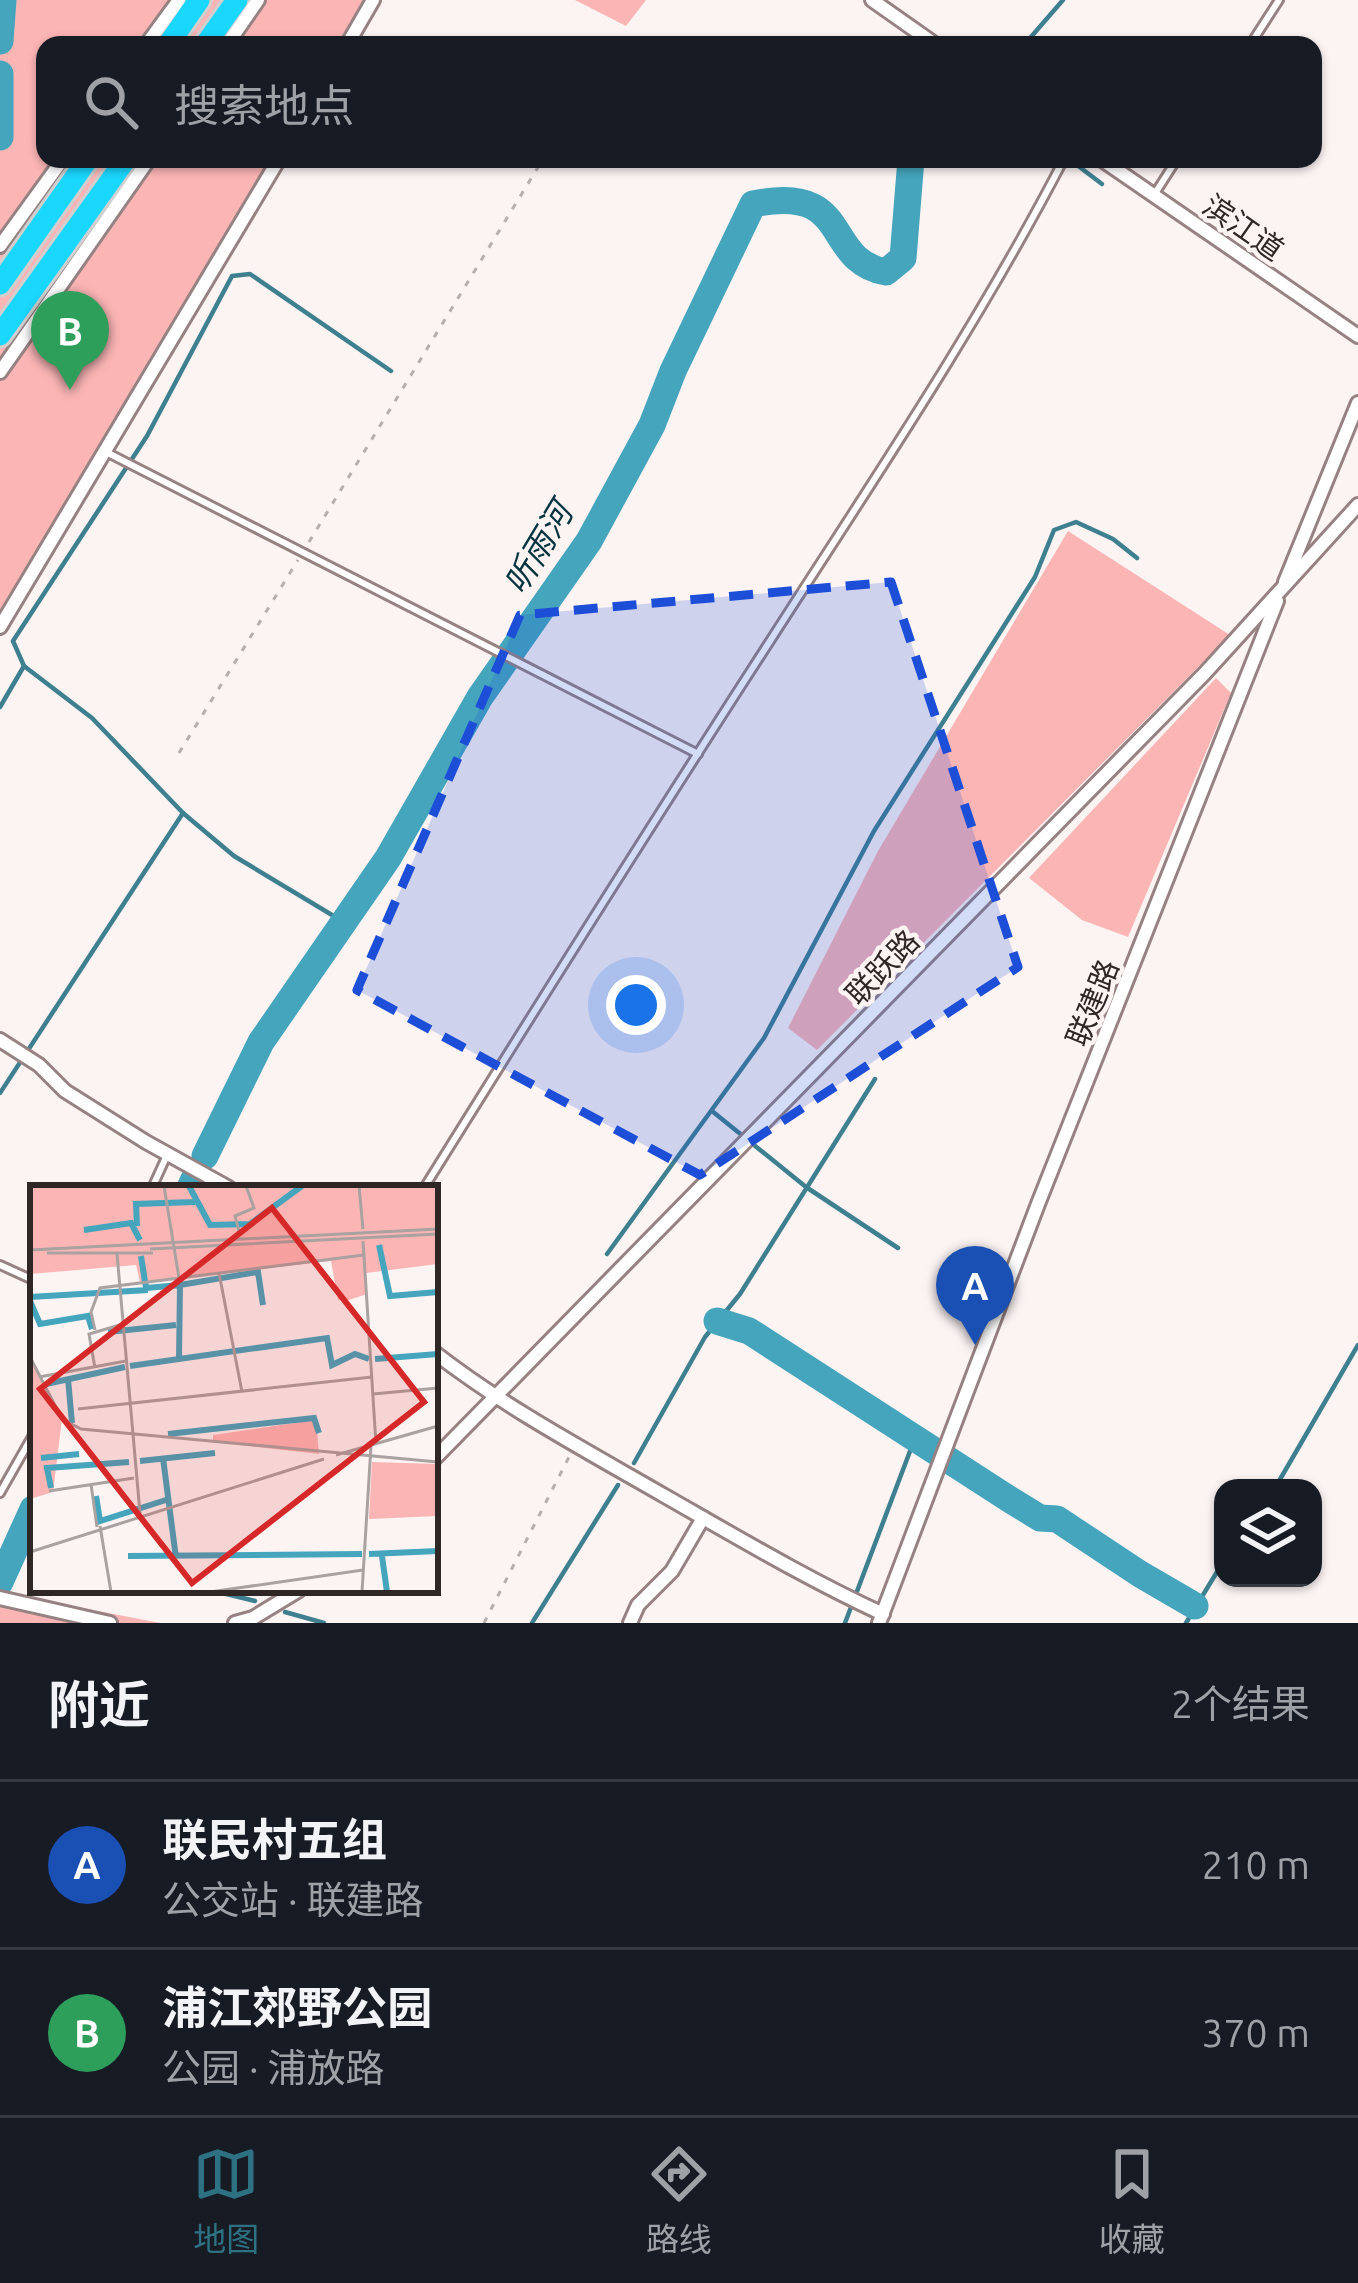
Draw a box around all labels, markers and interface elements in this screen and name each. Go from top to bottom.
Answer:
search box [36,36,1322,168]
icon: search [78,69,144,135]
text: 搜索地点 [174,80,354,131]
street label: 滨江道 [1197,187,1290,267]
pin: B [31,291,109,390]
water label: 听雨河 [496,491,582,600]
street label: 联跃路 [839,923,926,1011]
street label: 联建路 [1059,955,1125,1051]
your location [606,975,666,1035]
inset map [30,1185,438,1593]
pin: A [936,1246,1014,1345]
map controls [1214,1479,1322,1587]
button: layers [1214,1479,1322,1587]
text: 附近 [48,1675,150,1733]
text: 2个结果 [1171,1682,1310,1725]
text: 联民村五组 [162,1814,387,1865]
text: A [73,1843,101,1886]
text: 210 m [1201,1843,1310,1886]
text: 公交站 · 联建路 [162,1878,423,1921]
text: 浦江郊野公园 [162,1982,432,2033]
text: B [74,2011,100,2054]
text: 370 m [1201,2011,1310,2054]
text: 公园 · 浦放路 [162,2046,384,2089]
tab: 地图 [193,2141,259,2261]
tab: 路线 [646,2141,712,2261]
tab: 收藏 [1099,2141,1165,2261]

